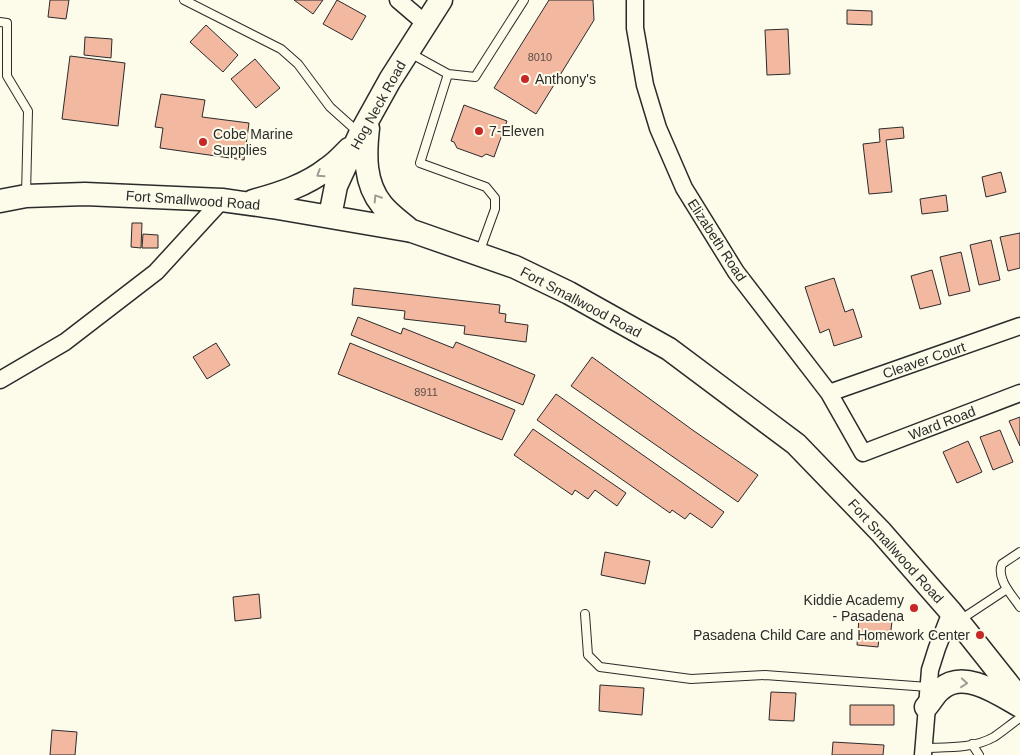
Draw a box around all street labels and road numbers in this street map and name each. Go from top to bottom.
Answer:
street label: Hog Neck Road [347,58,409,152]
street label: Fort Smallwood Road [125,187,261,213]
street label: Elizabeth Road [684,196,750,284]
street label: Fort Smallwood Road [518,263,644,341]
street label: Cleaver Court [881,338,968,382]
street label: Ward Road [906,403,978,443]
street label: Fort Smallwood Road [845,496,947,606]

